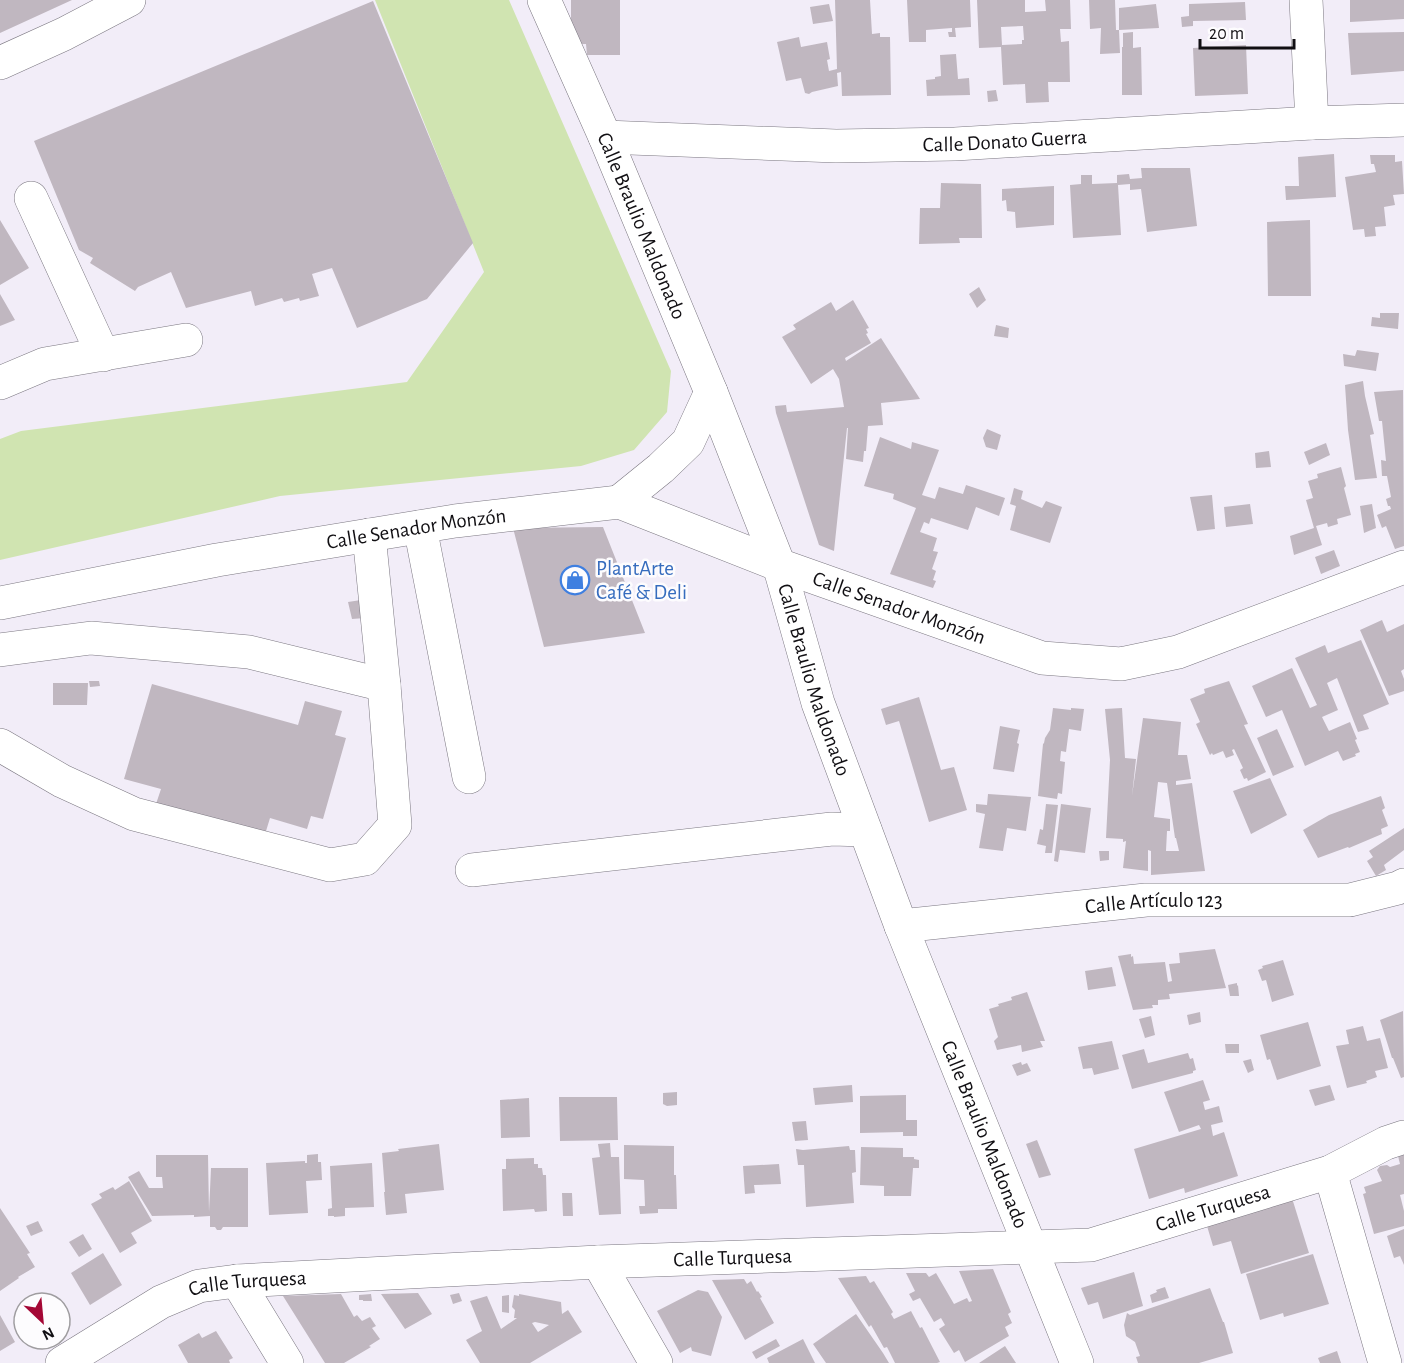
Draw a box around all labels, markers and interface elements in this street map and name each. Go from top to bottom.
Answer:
scale bar [1200,12,1294,50]
text: 20 m [1209,25,1244,43]
street label: Calle Donato Guerra [923,126,1088,156]
street label: Calle Braulio Maldonado [593,129,690,322]
street label: Calle Senador Monzón [325,505,507,553]
place label: PlantArte Café & Deli [596,558,687,603]
shop icon: PlantArte Café & Deli [559,564,591,596]
street label: Calle Senador Monzón [810,568,988,648]
street label: Calle Braulio Maldonado [774,581,854,779]
street label: Calle Artículo 123 [1084,890,1223,917]
street label: Calle Braulio Maldonado [937,1038,1032,1231]
street label: Calle Turquesa [1153,1181,1273,1236]
street label: Calle Turquesa [673,1245,793,1270]
street label: Calle Turquesa [185,1267,307,1300]
north arrow [12,1291,72,1351]
text: N [40,1324,57,1343]

